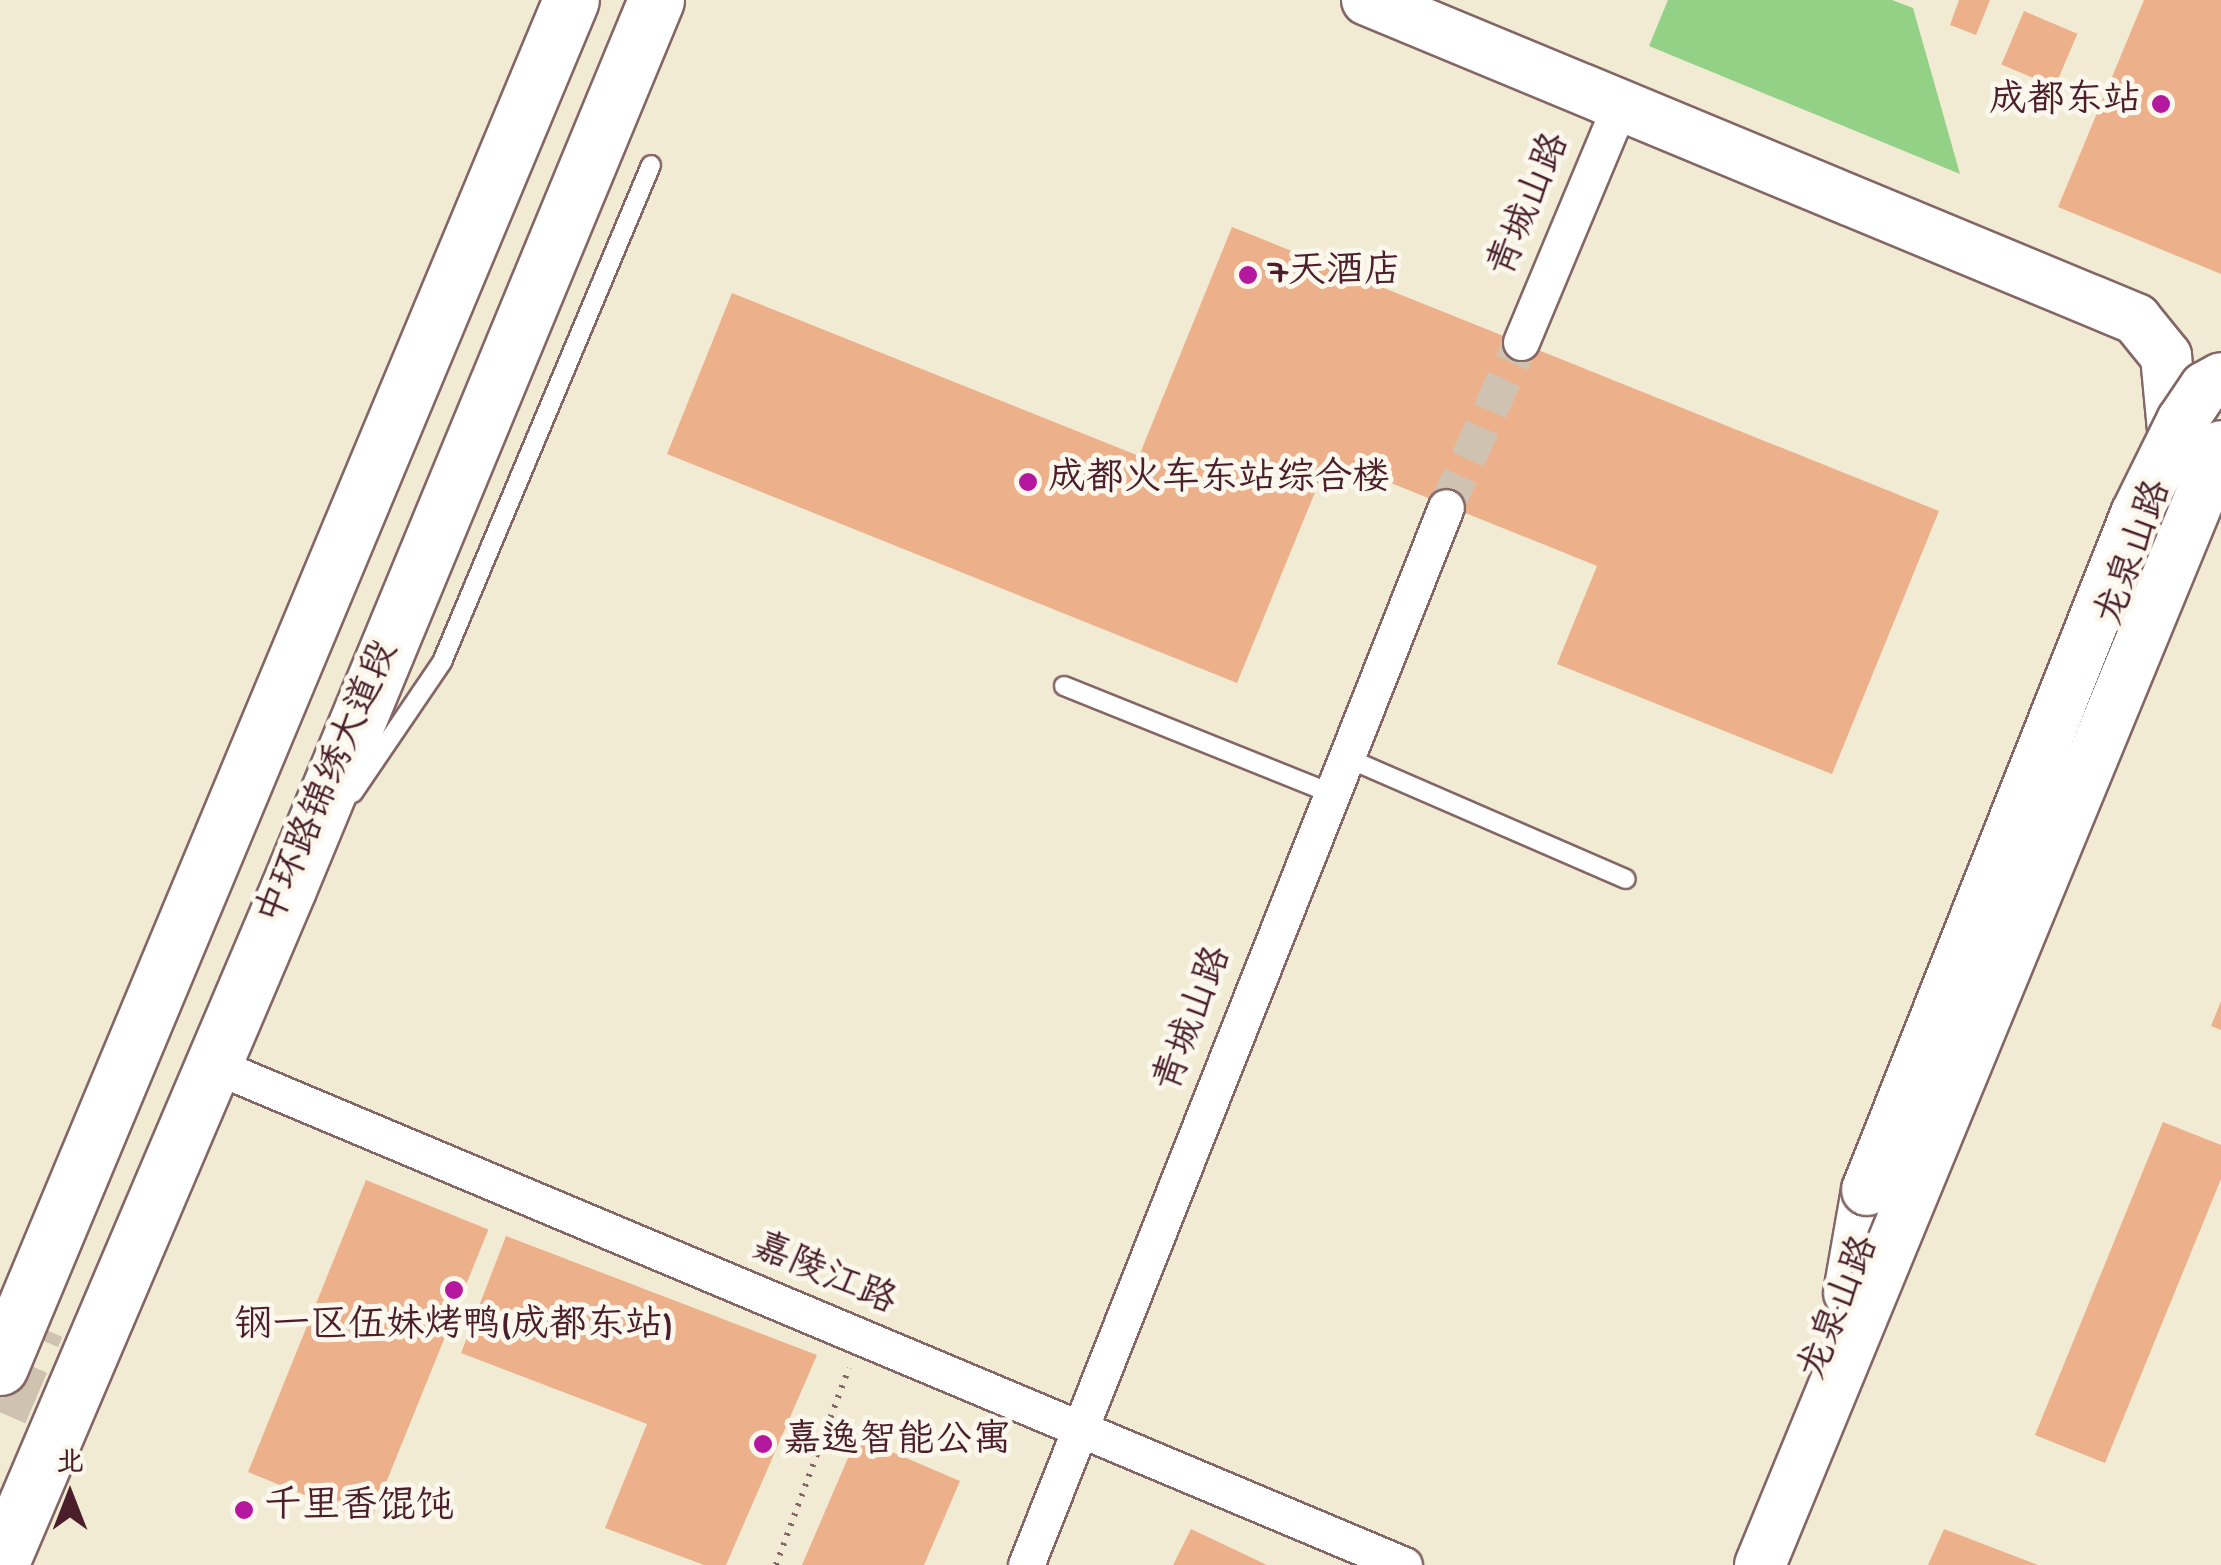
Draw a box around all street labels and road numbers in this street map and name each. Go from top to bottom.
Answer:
street label: 青城山路 [1481,127,1583,285]
street label: 龙泉山路 [2090,475,2184,633]
street label: 中环路锦绣大道段 [251,635,411,933]
street label: 青城山路 [1147,941,1245,1099]
street label: 嘉陵江路 [744,1226,902,1328]
street label: 龙泉山路 [1792,1230,1892,1388]

